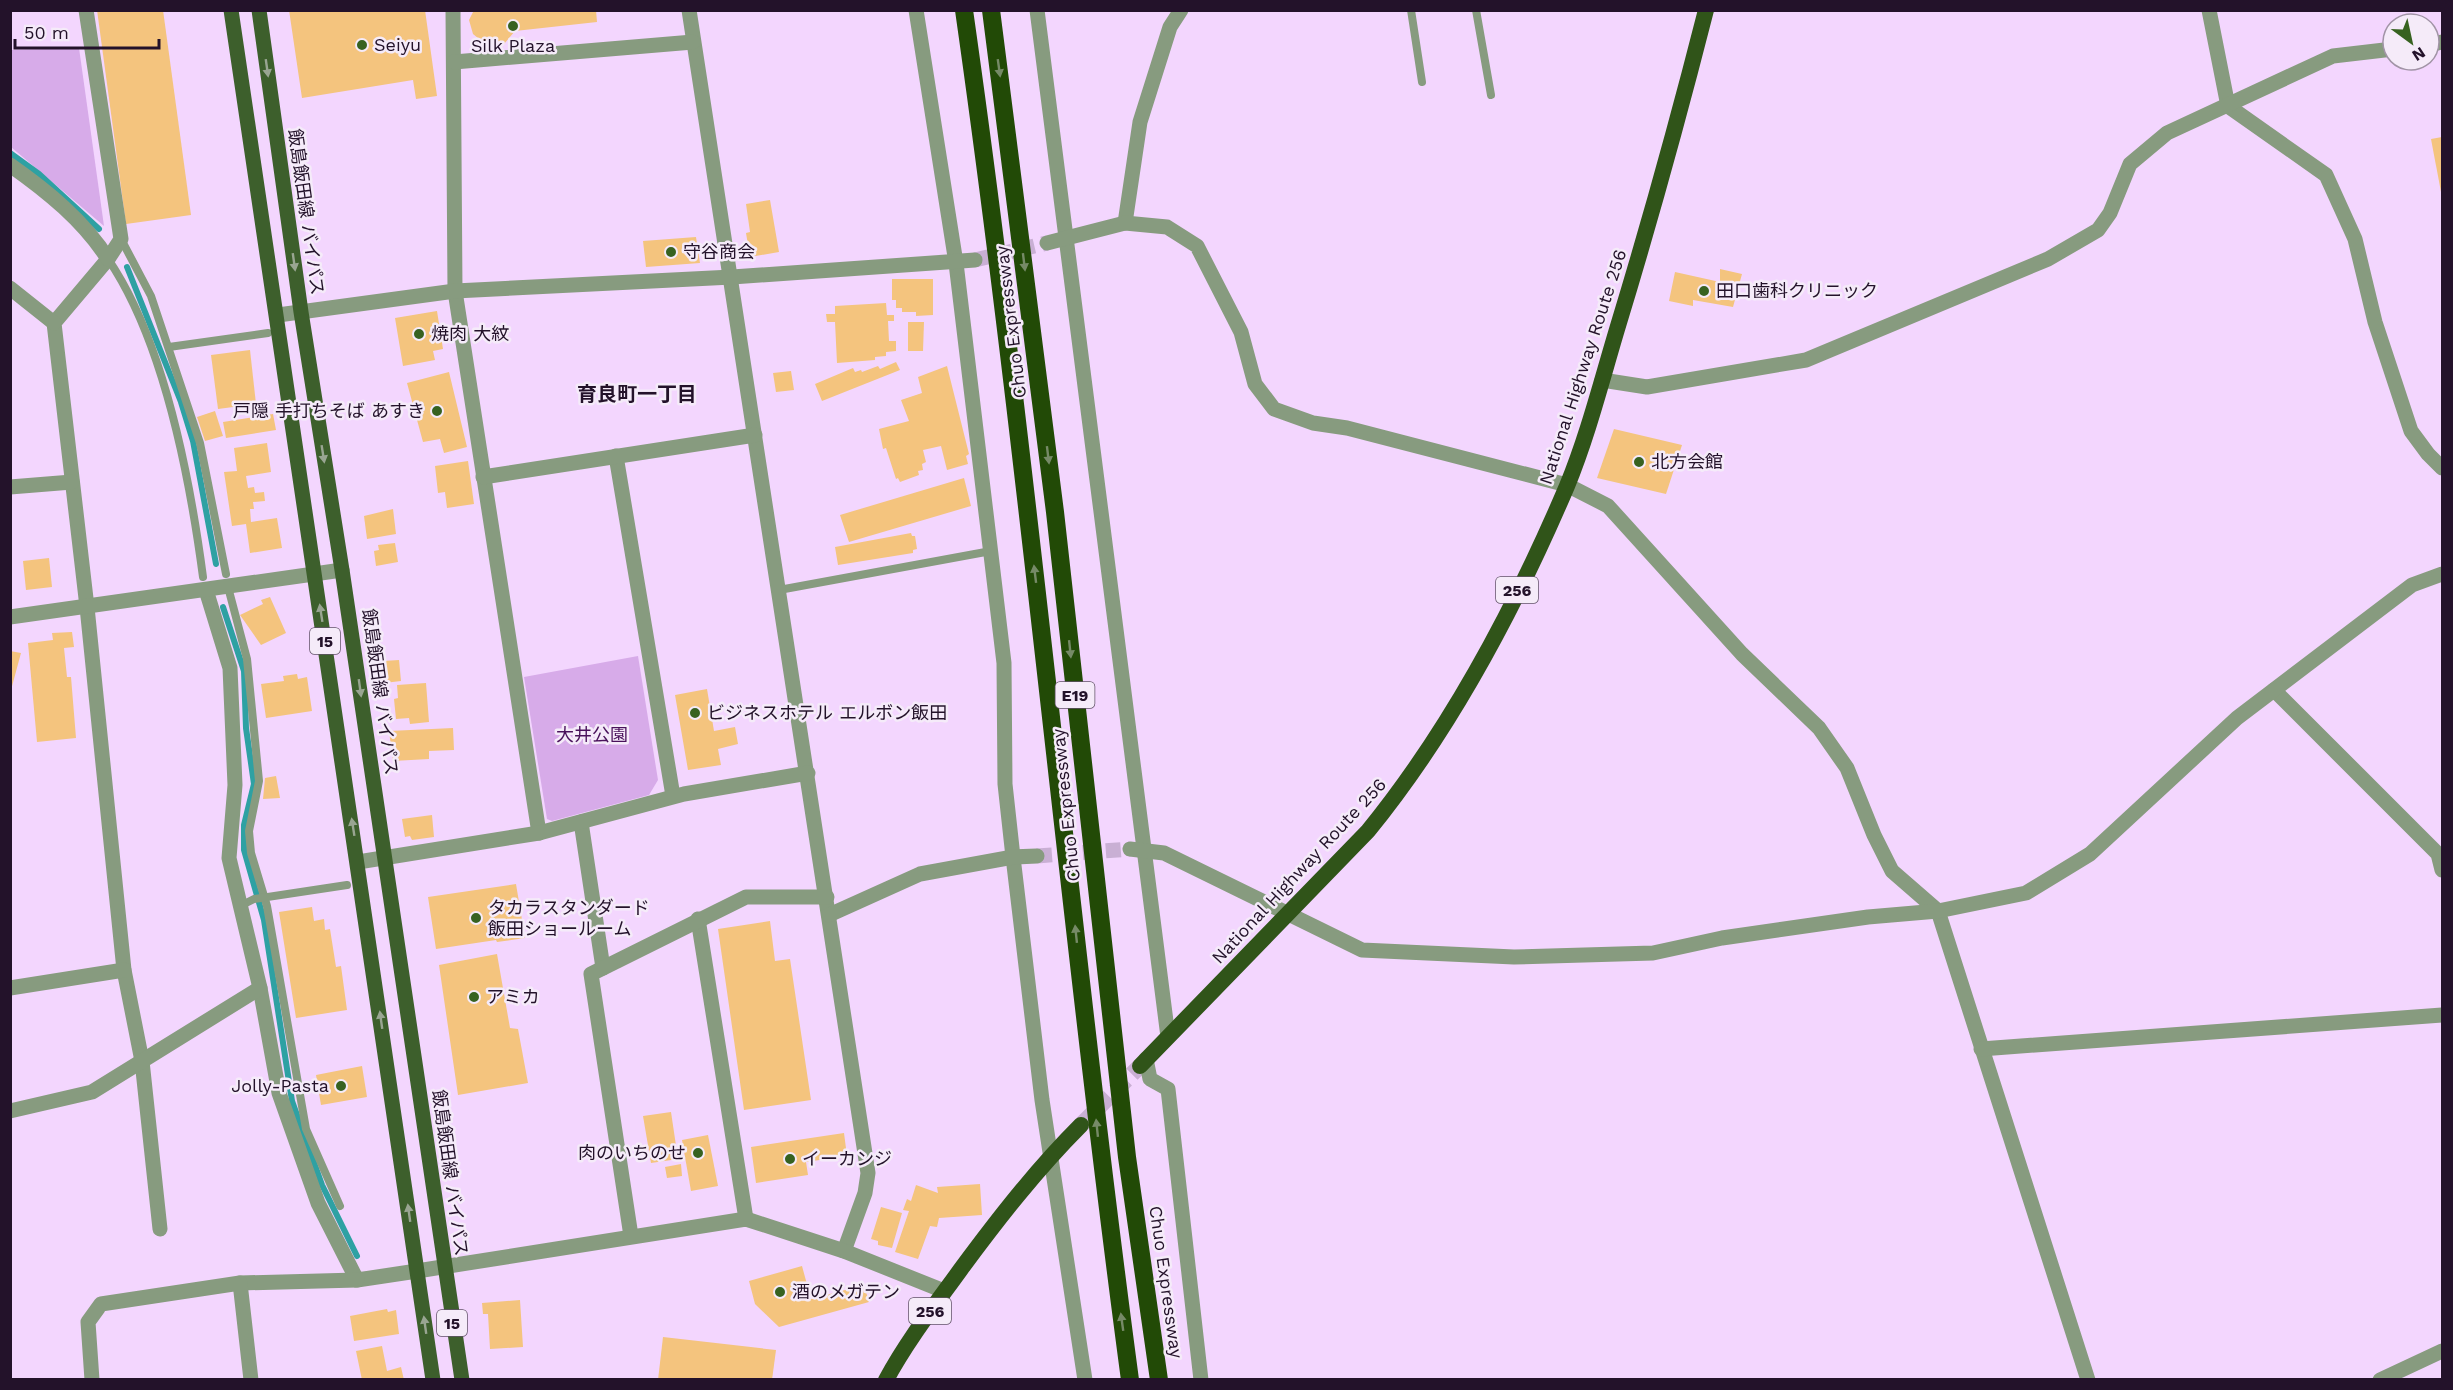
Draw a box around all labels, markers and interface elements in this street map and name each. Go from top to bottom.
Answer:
scale bar [15,12,159,50]
north arrow [2381,12,2441,72]
marker: Silk Plaza [506,19,520,33]
text: 50 m [24,22,69,43]
place label: Seiyu [374,34,421,55]
place label: Silk Plaza [471,35,555,56]
marker: Seiyu [355,38,369,52]
text: N [2409,43,2429,65]
one-way arrow [262,59,271,78]
one-way arrow [994,59,1003,78]
street label: 飯島飯田線 バイパス [284,127,329,296]
place label: 守谷商会 [683,241,755,262]
street label: Chuo Expressway [991,244,1030,400]
marker: 守谷商会 [664,245,678,259]
street label: National Highway Route 256 [1535,247,1631,487]
one-way arrow [289,252,298,271]
one-way arrow [1020,252,1029,271]
place label: 田口歯科クリニック [1716,280,1878,301]
marker: 田口歯科クリニック [1697,284,1711,298]
place label: 焼肉 大紋 [431,323,509,344]
marker: 焼肉 大紋 [412,327,426,341]
district label: 育良町一丁目 [577,382,697,406]
place label: 戸隠 手打ちそば あすき [233,400,425,421]
marker: 戸隠 手打ちそば あすき [430,404,444,418]
one-way arrow [319,445,328,464]
one-way arrow [1043,446,1053,465]
place label: 北方会館 [1651,451,1723,472]
marker: 北方会館 [1632,455,1646,469]
one-way arrow [1030,564,1039,583]
road number: 256 [1496,577,1538,603]
one-way arrow [317,604,326,623]
street label: 飯島飯田線 バイパス [358,607,403,776]
road number: 15 [310,628,340,654]
one-way arrow [1065,640,1075,659]
one-way arrow [355,679,364,698]
road number: E19 [1056,682,1094,708]
place label: ビジネスホテル エルボン飯田 [707,702,947,723]
marker: ビジネスホテル エルボン飯田 [688,706,702,720]
park label: 大井公園 [556,724,628,745]
street label: Chuo Expressway [1047,727,1084,883]
street label: National Highway Route 256 [1207,774,1390,968]
one-way arrow [349,817,358,836]
place label: タカラスタンダード 飯田ショールーム [488,897,650,939]
marker: タカラスタンダード 飯田ショールーム [469,911,483,925]
one-way arrow [1071,925,1081,944]
place label: アミカ [486,986,540,1007]
marker: アミカ [467,990,481,1004]
one-way arrow [377,1010,386,1029]
place label: Jolly-Pasta [231,1075,329,1096]
marker: Jolly-Pasta [334,1079,348,1093]
street label: 飯島飯田線 バイパス [428,1088,473,1257]
one-way arrow [1092,1119,1102,1138]
place label: 肉のいちのせ [578,1142,686,1163]
marker: 肉のいちのせ [691,1146,705,1160]
place label: イーカンジ [802,1148,892,1169]
marker: イーカンジ [783,1152,797,1166]
one-way arrow [405,1203,414,1222]
street label: Chuo Expressway [1145,1204,1188,1360]
place label: 酒のメガテン [792,1281,900,1302]
marker: 酒のメガテン [773,1285,787,1299]
road number: 256 [909,1298,951,1324]
road number: 15 [437,1310,467,1336]
one-way arrow [1117,1312,1127,1331]
one-way arrow [421,1316,430,1335]

